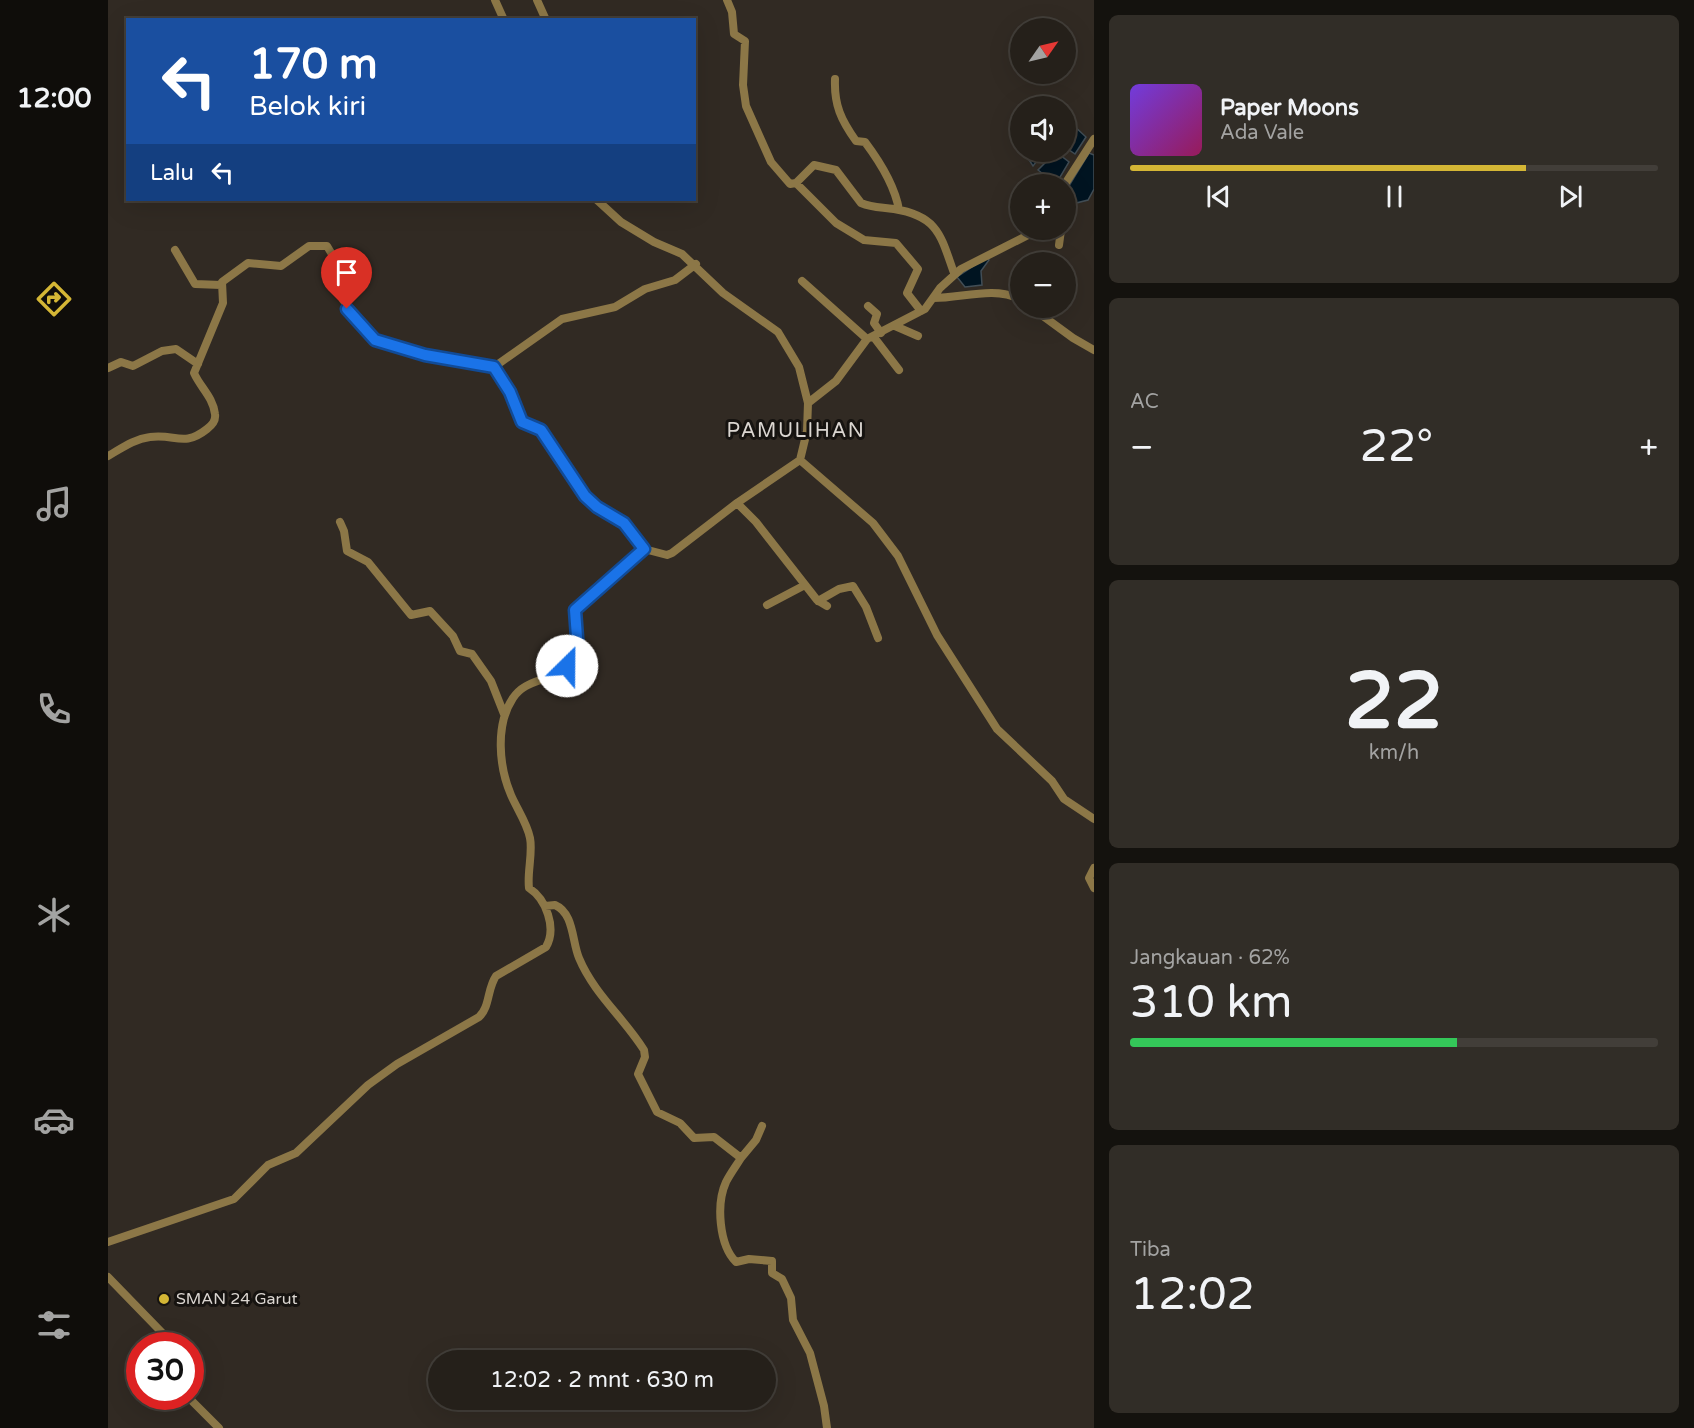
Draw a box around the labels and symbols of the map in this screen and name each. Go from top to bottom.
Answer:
north arrow [1010,18,1076,84]
pin [321,247,372,309]
district label: PAMULIHAN [727,419,865,443]
position arrow [535,634,599,698]
place label: SMAN 24 Garut [176,1289,298,1309]
marker: SMAN 24 Garut [157,1292,171,1306]
speed limit sign: 30 [126,1332,204,1410]

